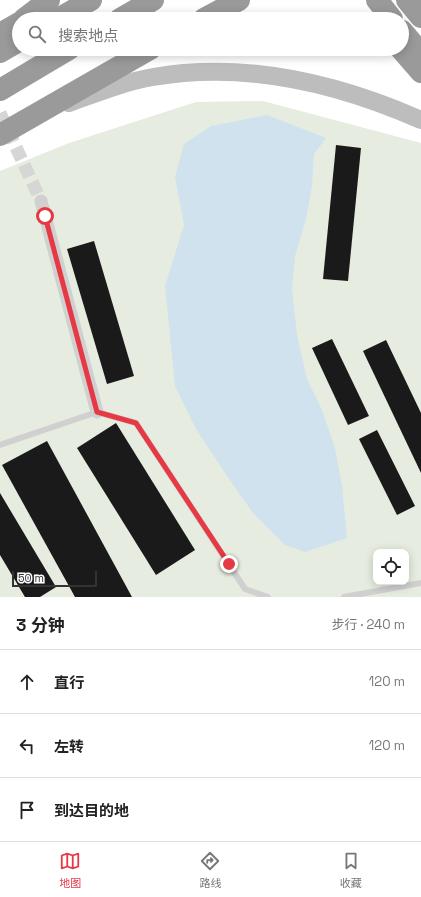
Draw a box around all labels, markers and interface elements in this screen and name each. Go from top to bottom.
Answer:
search box [12,12,409,56]
icon: search [26,23,48,45]
text: 搜索地点 [58,26,118,45]
route start [36,207,54,225]
map controls [373,549,409,585]
button: locate [373,549,409,585]
route end [220,555,238,573]
scale bar [12,569,97,588]
text: 50 m [18,571,44,585]
text: 3 分钟 [16,614,65,636]
text: 步行 · 240 m [331,616,405,633]
icon: ahead [16,671,38,693]
text: 直行 [54,673,84,692]
text: 120 m [369,673,405,690]
icon: left [16,735,38,757]
text: 左转 [54,737,84,756]
text: 120 m [369,737,405,754]
icon: arrive [16,799,38,821]
text: 到达目的地 [54,801,129,820]
tab: 地图 [59,850,81,890]
tab: 路线 [199,850,221,890]
tab: 收藏 [340,850,362,890]

